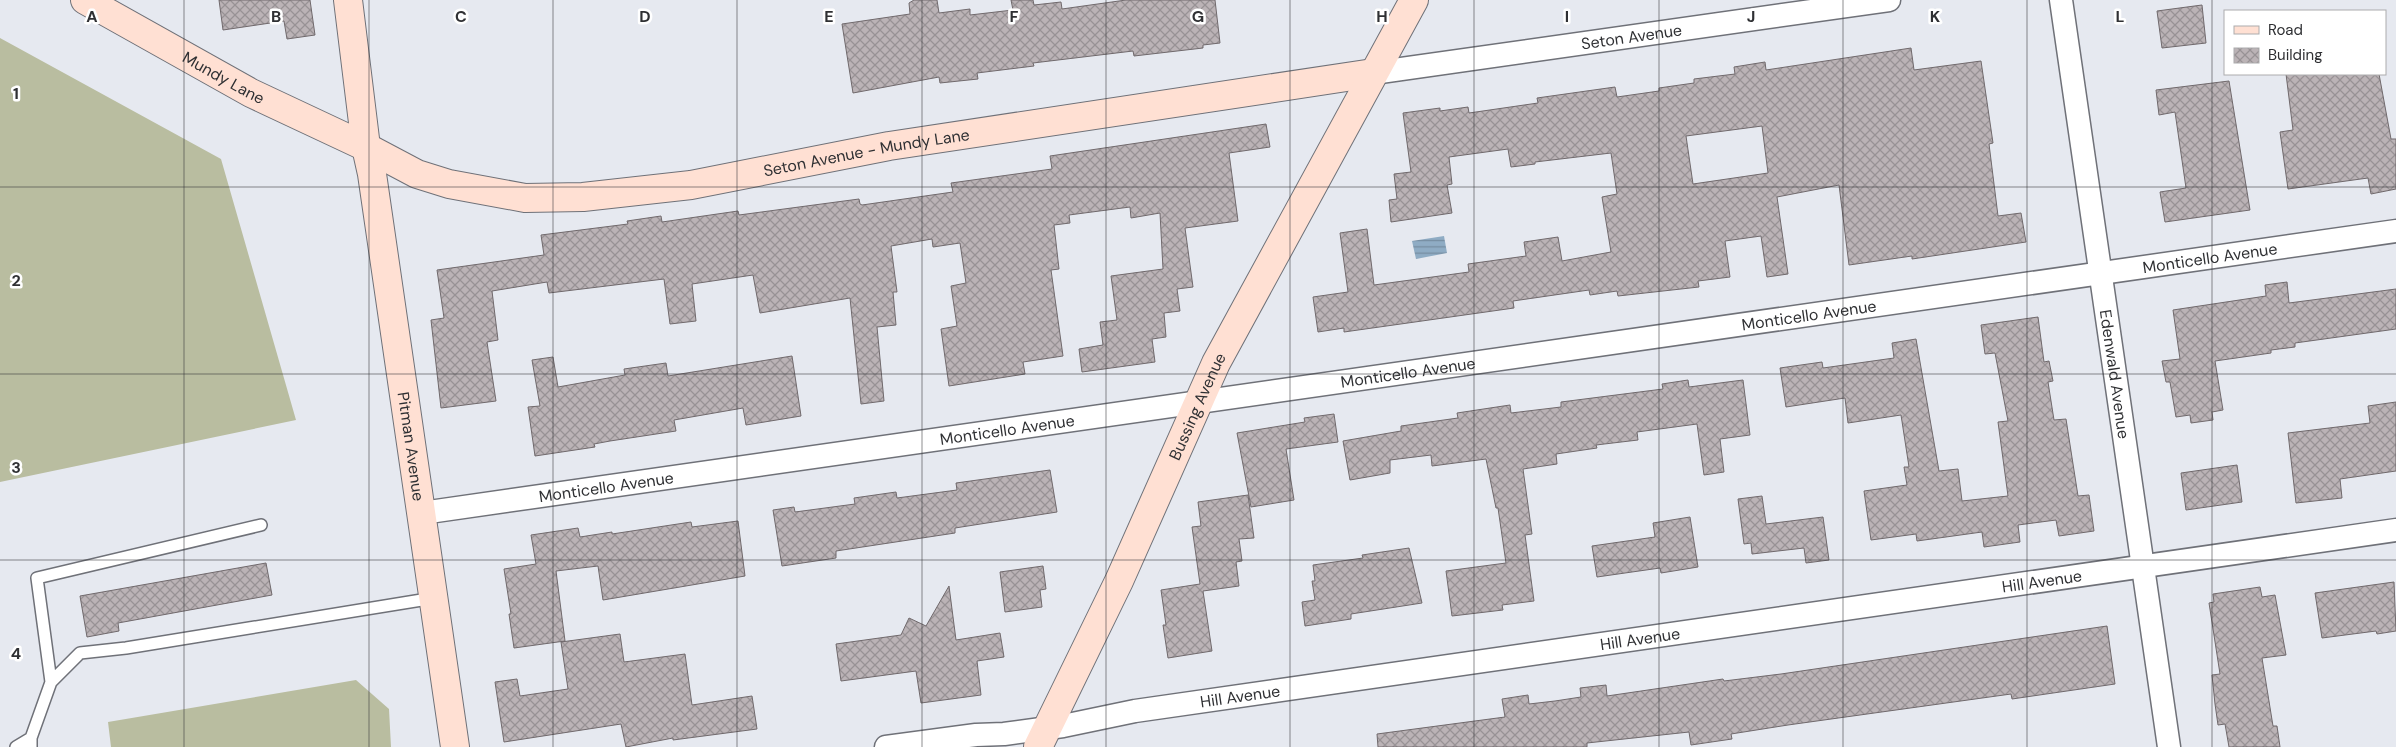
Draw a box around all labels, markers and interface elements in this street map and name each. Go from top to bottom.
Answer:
text: A [86,6,98,27]
text: B [271,6,281,27]
text: C [455,6,467,27]
text: D [639,6,651,27]
text: E [824,6,834,27]
text: F [1010,6,1019,27]
text: G [1192,6,1204,27]
text: H [1376,6,1388,27]
text: I [1565,6,1569,27]
text: J [1747,6,1755,27]
text: K [1930,6,1941,27]
text: L [2116,6,2125,27]
legend [2224,10,2386,75]
street label: Seton Avenue [1580,19,1683,54]
text: Road [2268,20,2303,40]
text: Building [2268,45,2323,65]
street label: Mundy Lane [179,47,268,109]
text: 1 [13,83,19,104]
street label: Seton Avenue - Mundy Lane [762,124,971,182]
street label: Monticello Avenue [2141,238,2279,278]
text: 2 [11,270,21,291]
street label: Monticello Avenue [1740,295,1878,335]
street label: Edenwald Avenue [2095,308,2134,440]
street label: Bussing Avenue [1164,349,1231,463]
street label: Monticello Avenue [1339,353,1477,393]
street label: Pitman Avenue [393,390,429,503]
street label: Monticello Avenue [938,410,1076,450]
text: 3 [11,457,21,478]
street label: Monticello Avenue [537,467,675,507]
street label: Hill Avenue [2001,565,2083,597]
street label: Hill Avenue [1599,623,1681,655]
text: 4 [11,643,21,664]
street label: Hill Avenue [1199,680,1281,713]

